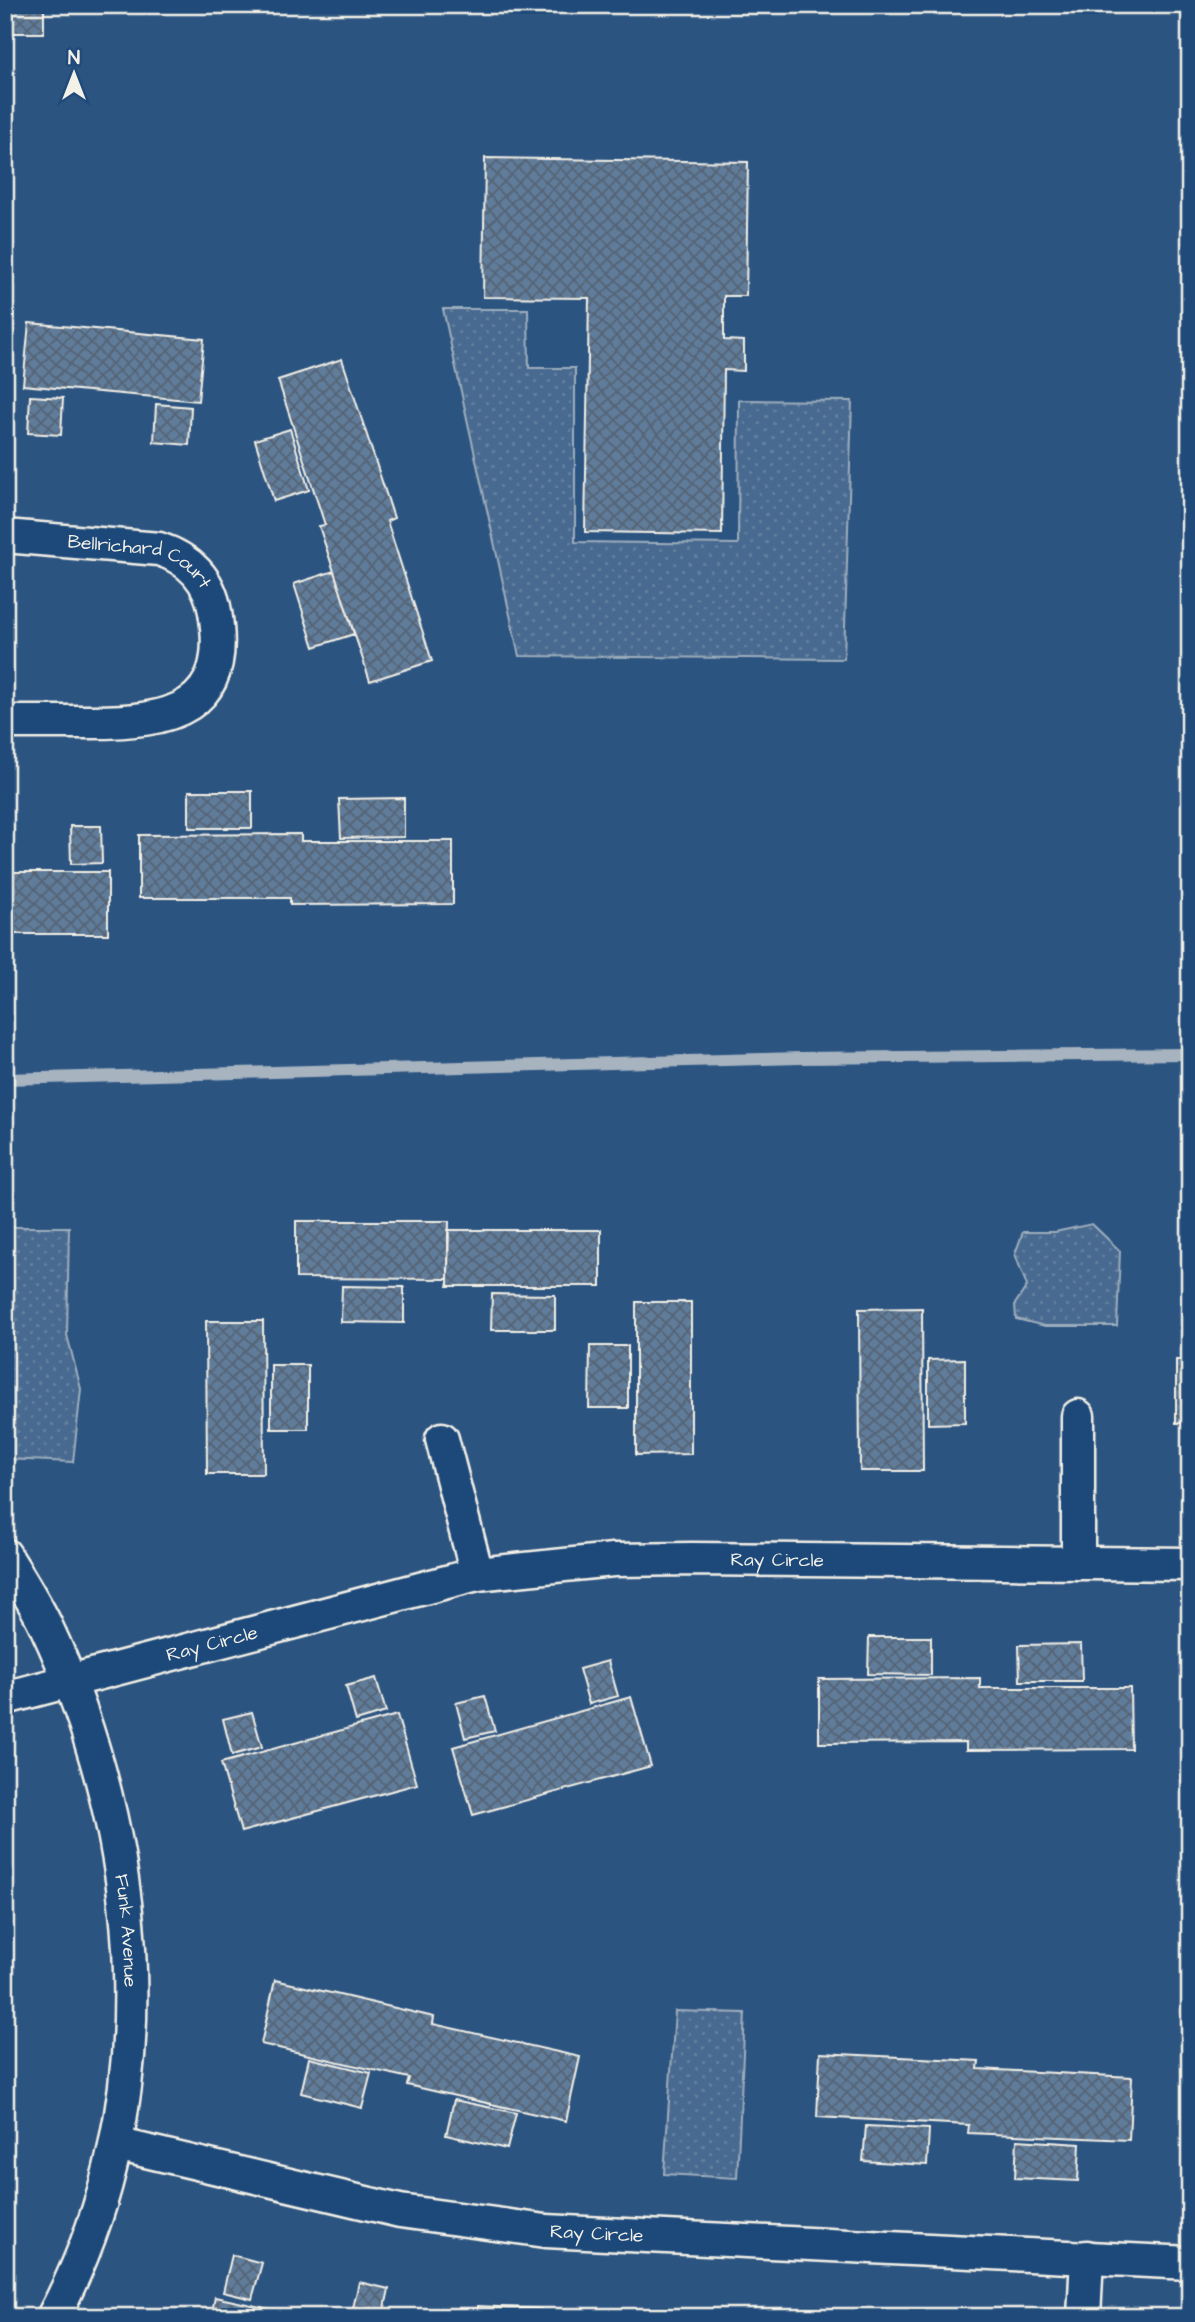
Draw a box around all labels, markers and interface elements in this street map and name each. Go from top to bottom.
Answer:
north arrow [38,38,108,108]
text: N [68,45,80,72]
street label: Bellrichard Court [67,528,219,594]
street label: Ray Circle [730,1546,824,1574]
street label: Ray Circle [163,1619,261,1669]
street label: Funk Avenue [108,1872,144,1987]
street label: Ray Circle [549,2218,644,2249]

